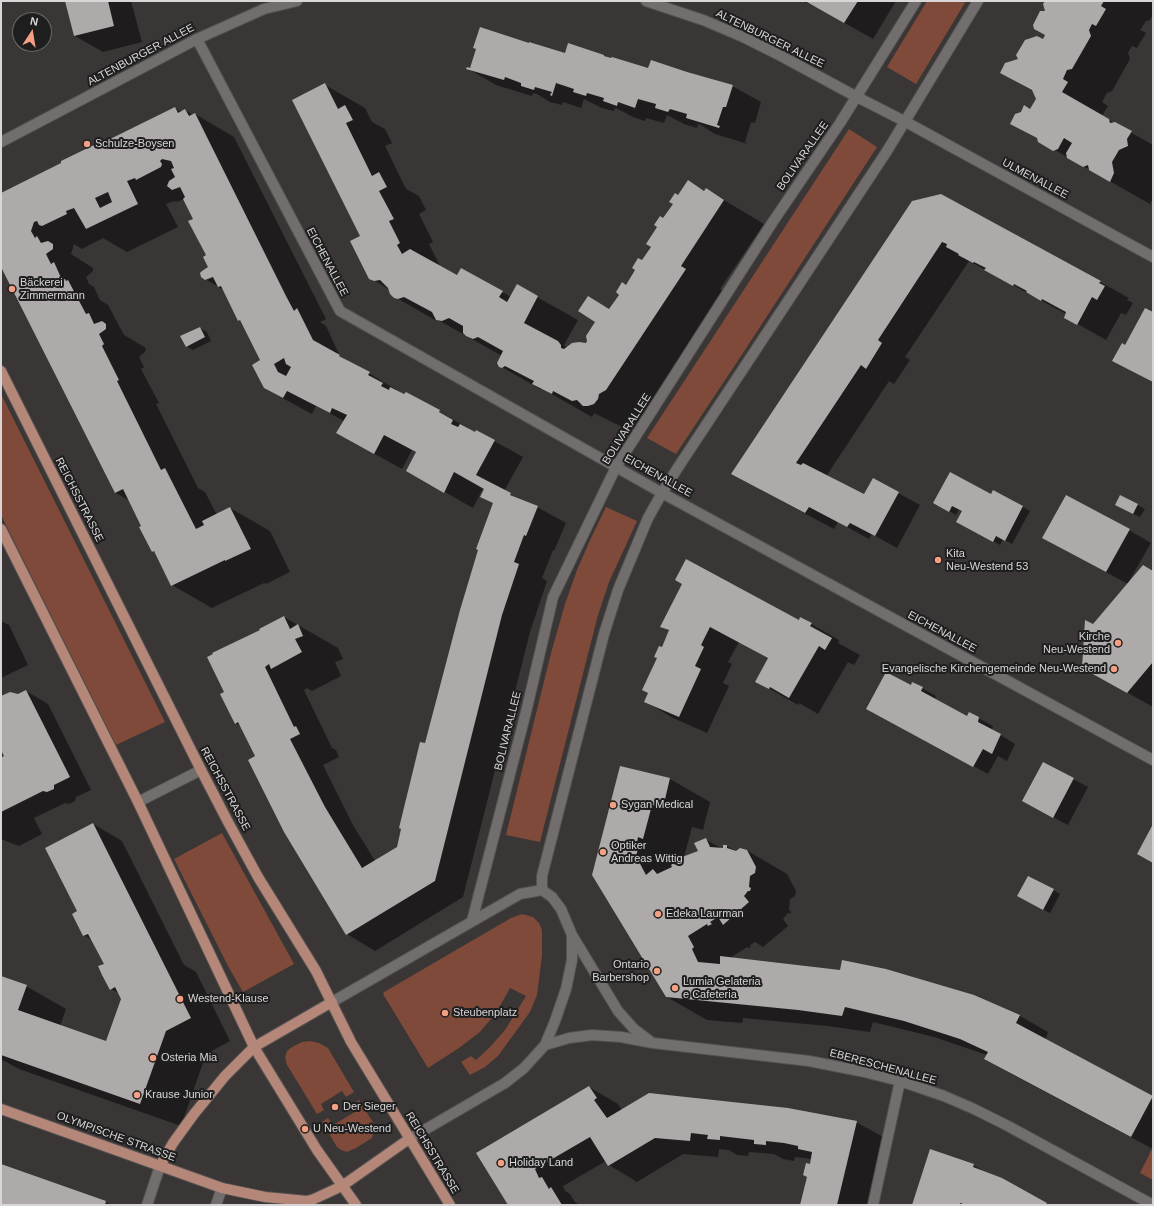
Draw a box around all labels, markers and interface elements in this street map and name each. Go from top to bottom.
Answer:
street label: ALTENBURGER ALLEE [714,7,826,71]
north arrow [12,12,52,52]
text: N [29,15,39,28]
street label: ALTENBURGER ALLEE [85,21,197,89]
street label: BOLIVARALLEE [774,119,832,193]
place label: Schulze-Boysen [95,137,174,151]
marker: Schulze-Boysen [82,139,92,149]
street label: ULMENALLEE [1000,156,1070,202]
street label: EICHENALLEE [303,225,351,299]
place label: Bäckerei Zimmermann [20,276,85,302]
marker: Bäckerei Zimmermann [7,284,17,294]
street label: BOLIVARALLEE [600,391,654,467]
street label: EICHENALLEE [622,452,694,500]
street label: REICHSSTRASSE [52,456,106,544]
place label: Kita Neu-Westend 53 [946,547,1028,573]
marker: Kita Neu-Westend 53 [933,555,943,565]
street label: EICHENALLEE [905,608,979,656]
place label: Kirche Neu-Westend [1043,630,1110,656]
marker: Kirche Neu-Westend [1113,638,1123,648]
place label: Evangelische Kirchengemeinde Neu-Westend [882,662,1106,676]
marker: Evangelische Kirchengemeinde Neu-Westend [1109,664,1119,674]
street label: BOLIVARALLEE [492,690,524,772]
street label: REICHSSTRASSE [197,745,253,833]
place label: Sygan Medical [621,798,693,812]
marker: Sygan Medical [608,800,618,810]
place label: Optiker Andreas Wittig [611,839,683,865]
marker: Optiker Andreas Wittig [598,847,608,857]
place label: Edeka Laurman [666,907,744,921]
marker: Edeka Laurman [653,909,663,919]
place label: Ontario Barbershop [592,958,649,984]
marker: Ontario Barbershop [652,966,662,976]
place label: Lumia Gelateria e Cafeteria [683,975,761,1001]
marker: Lumia Gelateria e Cafeteria [670,983,680,993]
place label: Westend-Klause [188,992,269,1006]
marker: Westend-Klause [175,994,185,1004]
place label: Steubenplatz [453,1006,517,1020]
marker: Steubenplatz [440,1008,450,1018]
street label: EBERESCHENALLEE [828,1046,938,1088]
place label: Osteria Mia [161,1051,217,1065]
marker: Osteria Mia [148,1053,158,1063]
place label: Krause Junior [145,1088,213,1102]
marker: Krause Junior [132,1090,142,1100]
place label: Der Sieger [343,1100,396,1114]
marker: Der Sieger [330,1102,340,1112]
street label: OLYMPISCHE STRASSE [55,1109,177,1165]
street label: REICHSSTRASSE [402,1110,462,1196]
place label: U Neu-Westend [313,1122,391,1136]
marker: U Neu-Westend [300,1124,310,1134]
place label: Holiday Land [509,1156,573,1170]
marker: Holiday Land [496,1158,506,1168]

